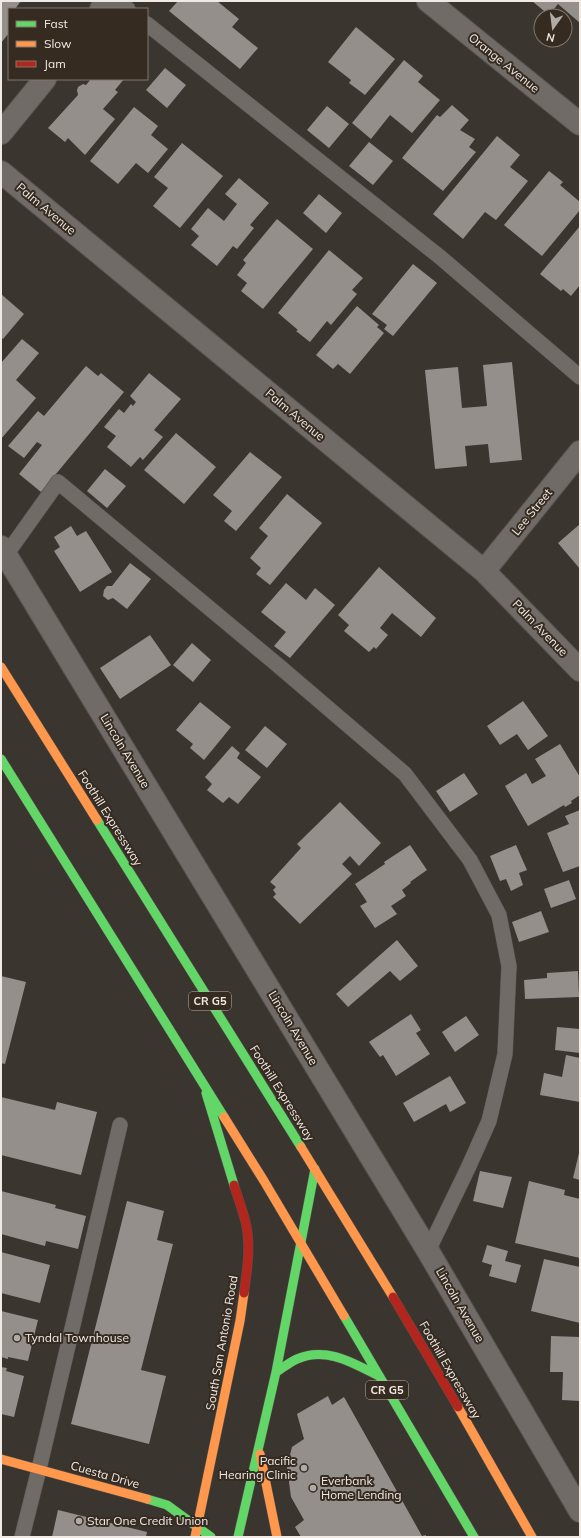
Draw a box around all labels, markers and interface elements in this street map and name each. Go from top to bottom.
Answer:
legend [8,8,148,80]
north arrow [533,8,573,48]
text: Fast [44,16,68,31]
street label: Orange Avenue [466,30,543,96]
text: N [545,30,556,46]
text: Slow [44,36,72,51]
text: Jam [44,56,66,71]
street label: Palm Avenue [14,179,79,238]
street label: Palm Avenue [263,385,328,444]
street label: Lee Street [508,485,555,538]
street label: Palm Avenue [510,596,571,659]
street label: Lincoln Avenue [97,711,153,791]
street label: Foothill Expressway [75,767,146,869]
street label: Lincoln Avenue [265,988,321,1068]
road number: CR G5 [189,992,231,1010]
street label: Foothill Expressway [247,1042,318,1144]
street label: Lincoln Avenue [433,1265,488,1345]
street label: South San Antonio Road [202,1274,241,1411]
street label: Foothill Expressway [416,1318,485,1422]
place label: Tyndal Townhouse [25,1330,129,1345]
marker: Tyndal Townhouse [12,1333,22,1343]
road number: CR G5 [366,1381,408,1399]
place label: Pacific Hearing Clinic [219,1453,296,1482]
street label: Cuesta Drive [69,1458,141,1492]
marker: Pacific Hearing Clinic [299,1463,309,1473]
place label: Everbank Home Lending [321,1473,402,1502]
marker: Everbank Home Lending [308,1483,318,1493]
place label: Star One Credit Union [87,1513,208,1528]
marker: Star One Credit Union [74,1516,84,1526]

